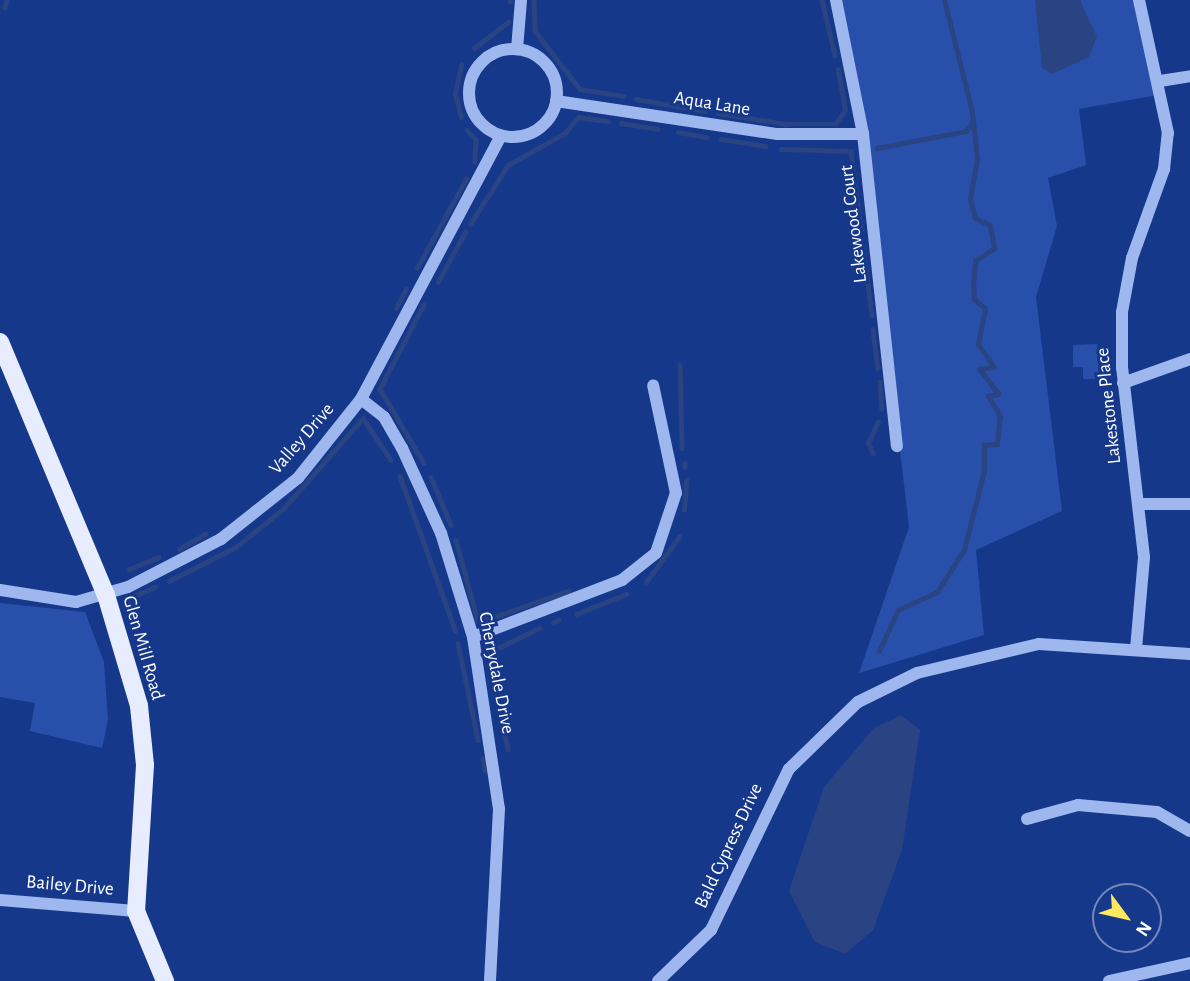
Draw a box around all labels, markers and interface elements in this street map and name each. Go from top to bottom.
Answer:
street label: Aqua Lane [672,87,752,121]
street label: Lakewood Court [835,164,873,284]
street label: Lakestone Place [1092,347,1126,465]
street label: Valley Drive [265,399,339,479]
street label: Glen Mill Road [117,593,169,703]
street label: Cherrydale Drive [473,610,519,736]
street label: Bald Cypress Drive [690,780,768,912]
street label: Bailey Drive [25,871,115,901]
north arrow [1092,883,1162,953]
text: N [1132,918,1155,939]

